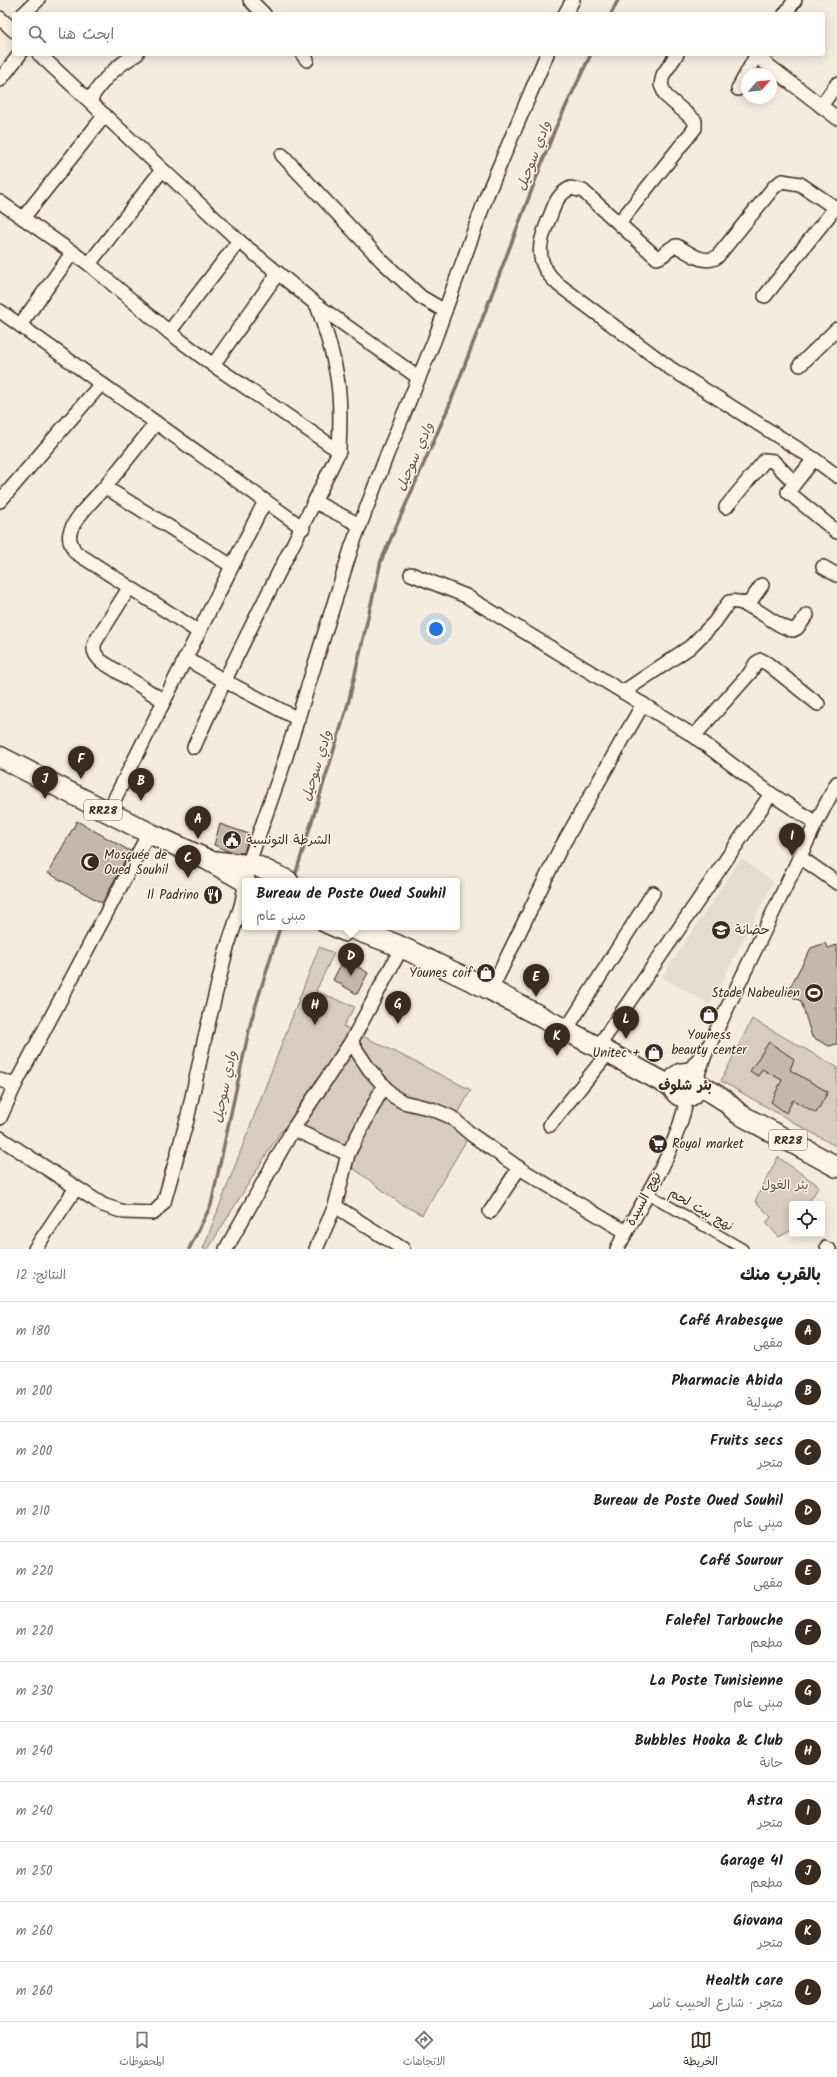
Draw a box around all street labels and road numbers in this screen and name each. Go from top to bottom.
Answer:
road number: RR28 [84,800,122,820]
road number: RR28 [769,1130,807,1150]
street label: نهج السيدة [621,1168,667,1230]
street label: نهج بيت لحم [665,1183,737,1237]

